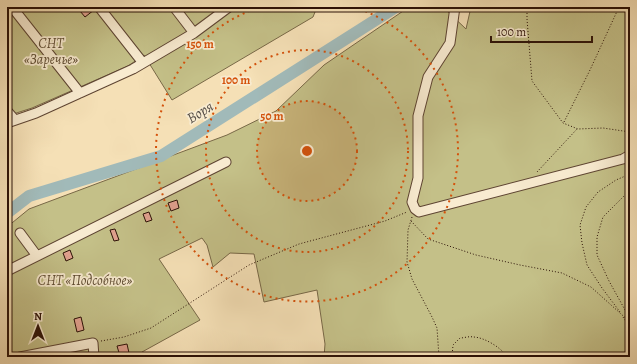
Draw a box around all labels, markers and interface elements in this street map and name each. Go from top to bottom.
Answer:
scale bar [491,18,592,44]
text: 100 m [497,24,526,40]
park label: СНТ «Заречье» [24,34,78,69]
text: 150 m [186,36,214,52]
text: 100 m [222,72,250,88]
water label: Воря [183,96,217,128]
text: 50 m [260,108,284,124]
centre of rings [300,144,314,158]
park label: СНТ «Подсобное» [38,271,133,290]
north arrow [18,306,58,346]
text: N [34,309,42,324]

